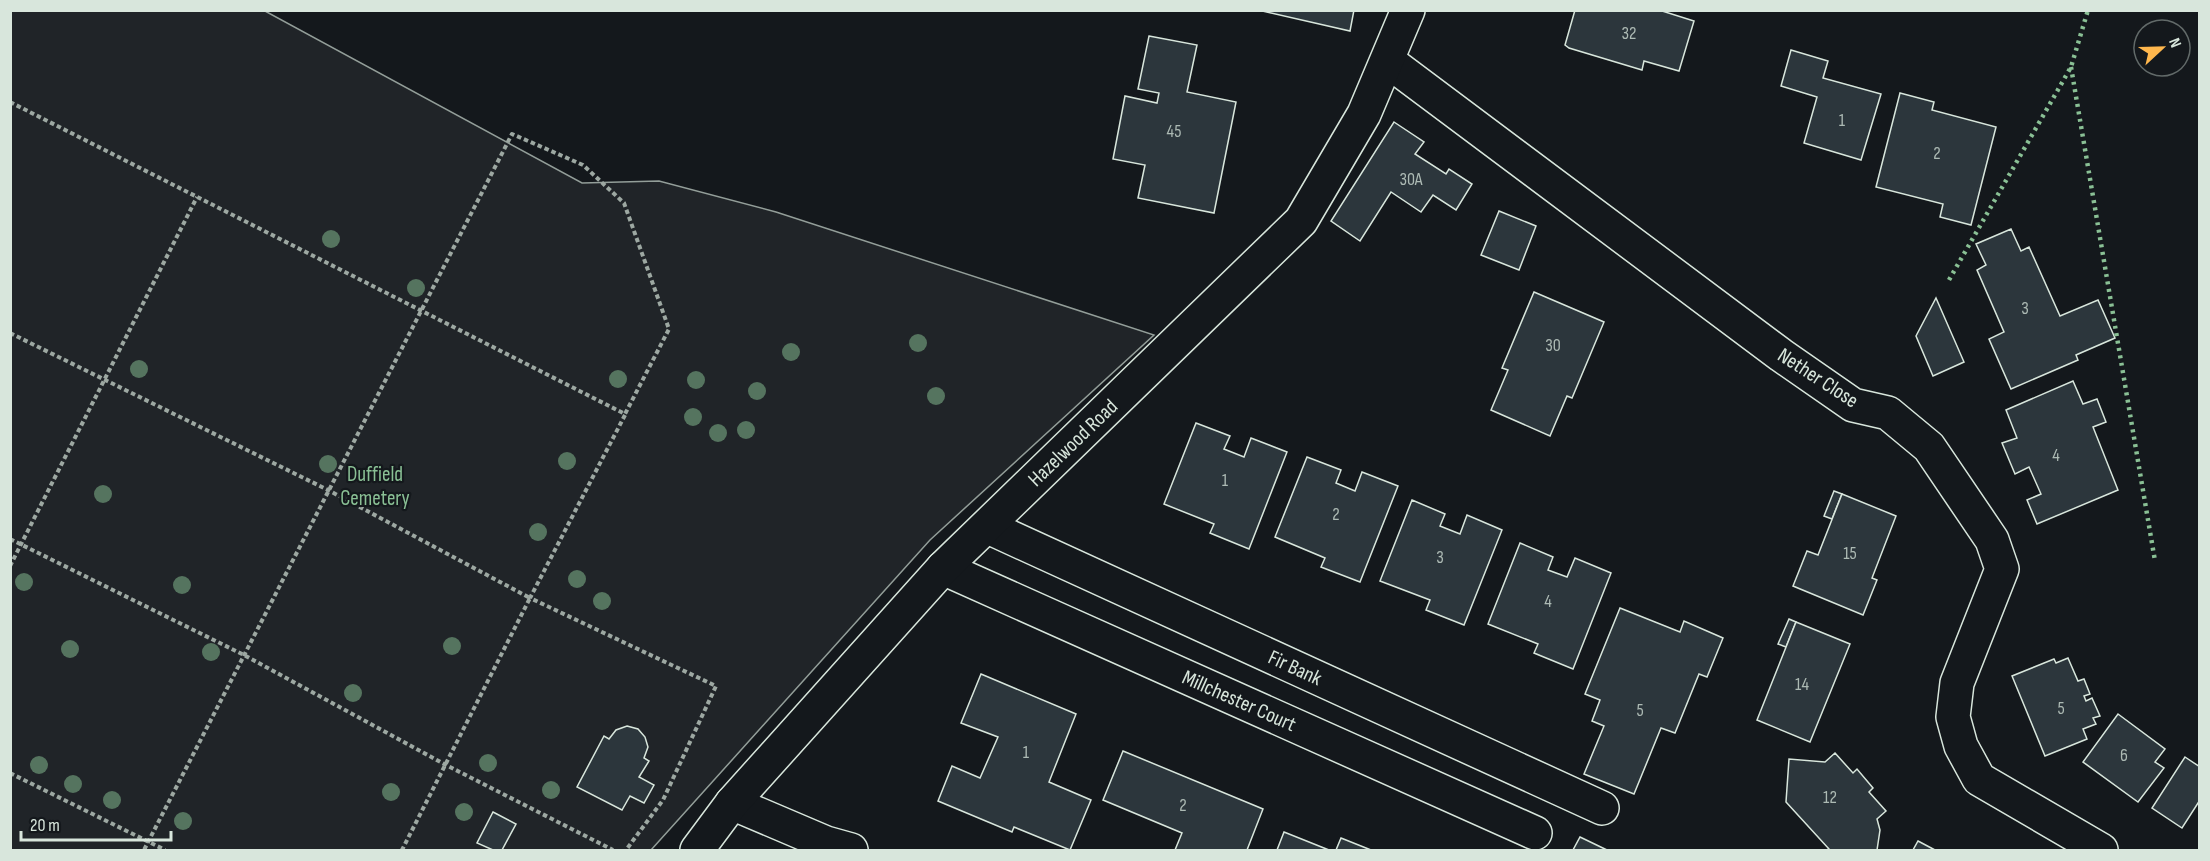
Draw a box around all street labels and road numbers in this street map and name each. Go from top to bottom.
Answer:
street label: Nether Close [1773,343,1863,413]
street label: Hazelwood Road [1023,394,1123,492]
street label: Fir Bank [1264,645,1326,691]
street label: Millchester Court [1178,665,1300,737]

